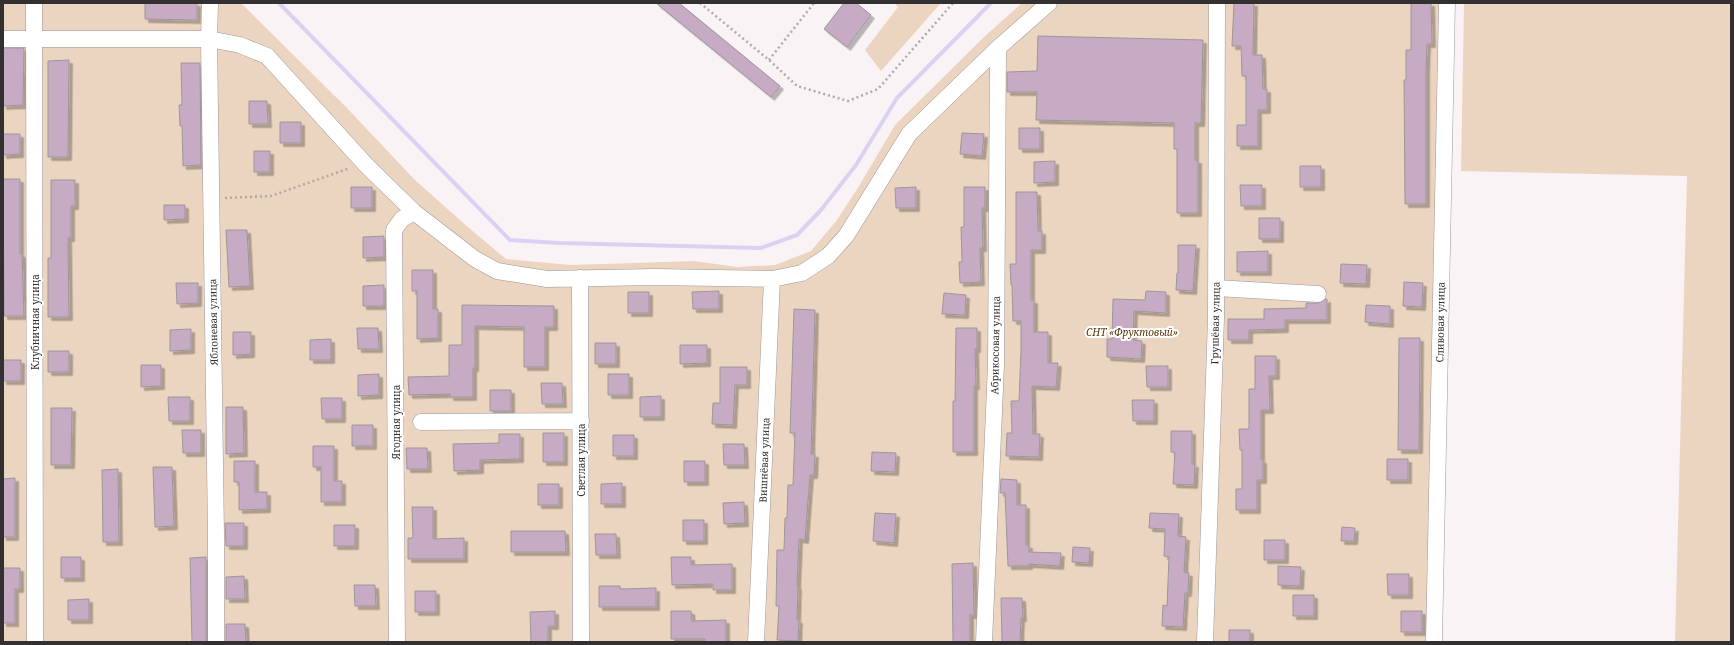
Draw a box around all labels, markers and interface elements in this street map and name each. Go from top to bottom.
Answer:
street label: Клубничная улица [28,274,42,370]
street label: Яблоневая улица [205,278,221,367]
street label: Грушёвая улица [1207,281,1223,365]
street label: Сливовая улица [1432,281,1448,362]
street label: Абрикосовая улица [987,295,1003,395]
park label: СНТ «Фруктовый» [1086,325,1178,339]
street label: Ягодная улица [389,384,403,460]
street label: Вишнёвая улица [756,417,772,503]
street label: Светлая улица [574,423,588,497]

